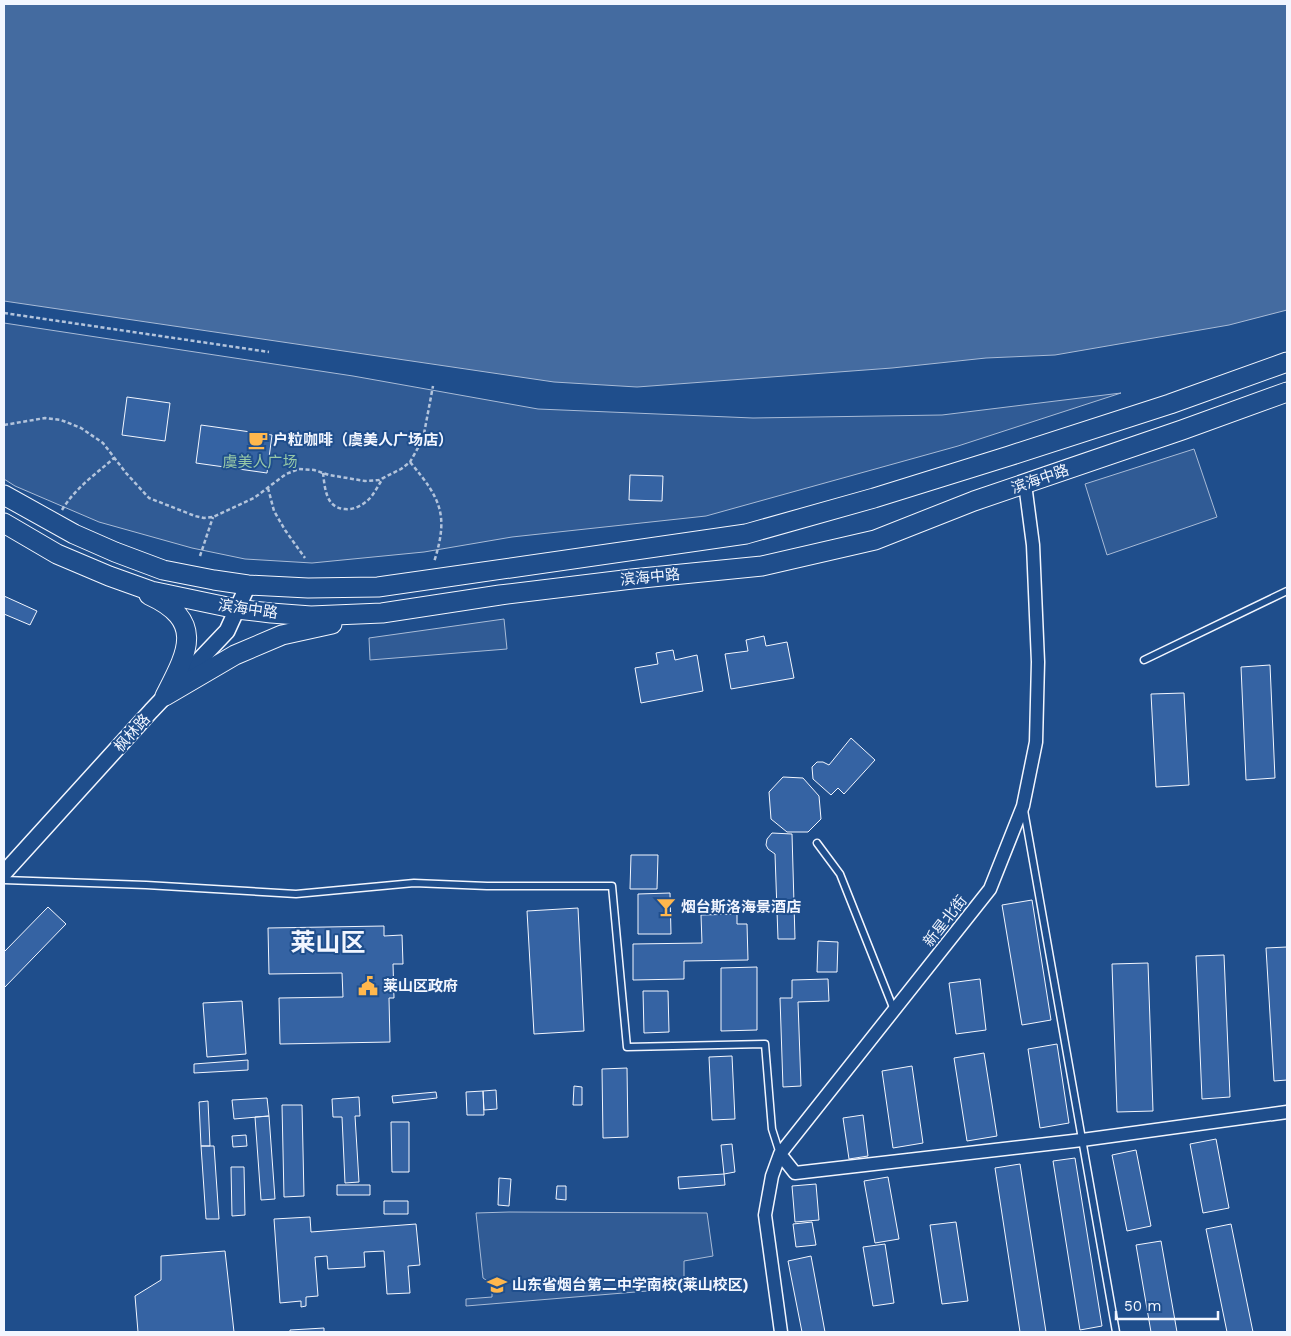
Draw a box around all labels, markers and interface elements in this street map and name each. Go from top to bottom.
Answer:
cafe icon: 户粒咖啡（虞美人广场店） [247,429,269,451]
place label: 户粒咖啡（虞美人广场店） [273,431,453,449]
park label: 虞美人广场 [222,453,298,471]
street label: 滨海中路 [1009,461,1071,497]
street label: 滨海中路 [619,565,681,589]
street label: 滨海中路 [217,596,279,622]
street label: 枫林路 [110,710,154,756]
street label: 新星北街 [919,892,971,950]
bar icon: 烟台斯洛海景酒店 [655,896,677,918]
place label: 烟台斯洛海景酒店 [681,898,801,916]
district label: 莱山区 [290,928,366,957]
public building icon: 莱山区政府 [357,975,379,997]
place label: 莱山区政府 [383,977,458,995]
school or university icon: 山东省烟台第二中学南校(莱山校区) [486,1274,508,1296]
place label: 山东省烟台第二中学南校(莱山校区) [512,1276,749,1294]
scale bar [1116,1288,1218,1320]
text: 50 m [1124,1297,1161,1315]

